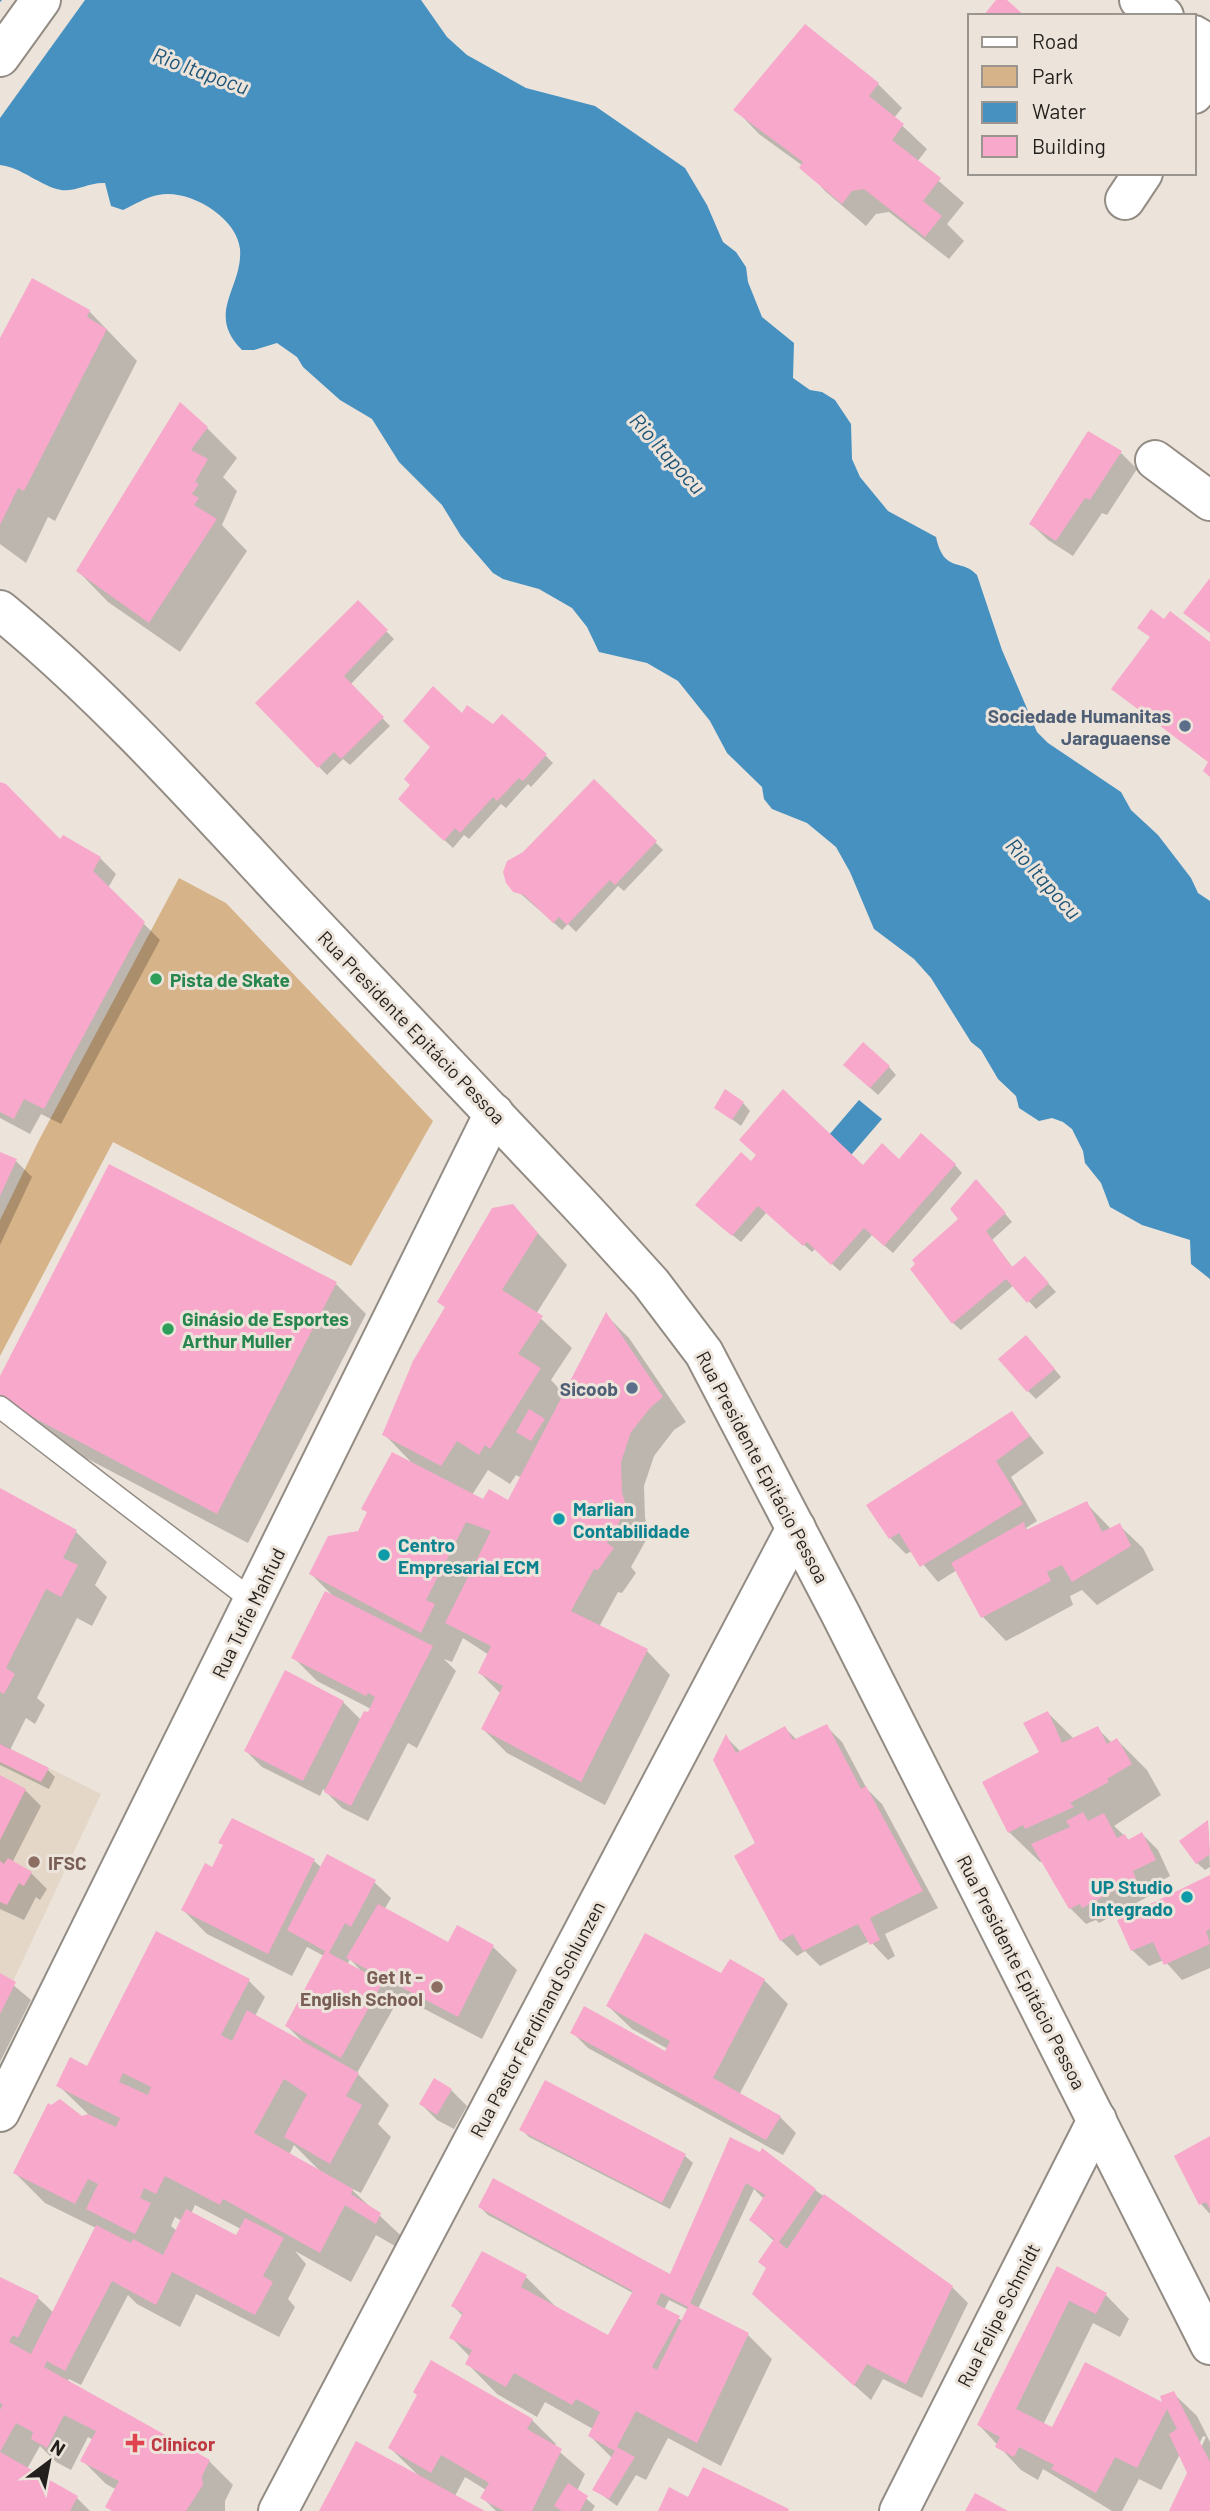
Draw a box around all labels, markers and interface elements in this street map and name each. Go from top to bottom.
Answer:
legend [968,14,1196,175]
text: Road [1032,28,1078,53]
water label: Rio Itapocu [150,41,252,99]
text: Park [1032,63,1073,88]
text: Water [1032,98,1087,123]
text: Building [1032,133,1106,158]
water label: Rio Itapocu [625,407,711,499]
place label: Sociedade Humanitas Jaraguaense [988,704,1171,749]
marker: Sociedade Humanitas Jaraguaense [1177,718,1193,734]
water label: Rio Itapocu [1001,832,1087,924]
street label: Rua Presidente Epitácio Pessoa [314,926,510,1128]
place label: Pista de Skate [170,968,290,991]
marker: Pista de Skate [148,971,164,987]
place label: Ginásio de Esportes Arthur Muller [182,1307,349,1352]
marker: Ginásio de Esportes Arthur Muller [160,1321,176,1337]
street label: Rua Presidente Epitácio Pessoa [692,1347,834,1587]
place label: Sicoob [560,1377,618,1400]
marker: Sicoob [624,1380,640,1396]
place label: Marlian Contabilidade [573,1497,690,1542]
marker: Marlian Contabilidade [551,1511,567,1527]
place label: Centro Empresarial ECM [398,1533,539,1578]
street label: Rua Tufie Mahfud [207,1544,289,1682]
marker: Centro Empresarial ECM [376,1547,392,1563]
place label: IFSC [48,1851,87,1874]
street label: Rua Presidente Epitácio Pessoa [953,1851,1091,2093]
marker: IFSC [26,1854,42,1870]
place label: UP Studio Integrado [1091,1875,1173,1920]
marker: UP Studio Integrado [1179,1889,1195,1905]
street label: Rua Pastor Ferdinand Schlunzen [465,1897,609,2141]
place label: Get It - English School [300,1965,423,2010]
marker: Get It - English School [429,1979,445,1995]
street label: Rua Felipe Schmidt [952,2239,1044,2391]
north arrow [14,2427,84,2497]
place label: Clinicor [151,2432,216,2455]
marker: Clinicor [125,2433,145,2453]
text: N [47,2434,70,2460]

